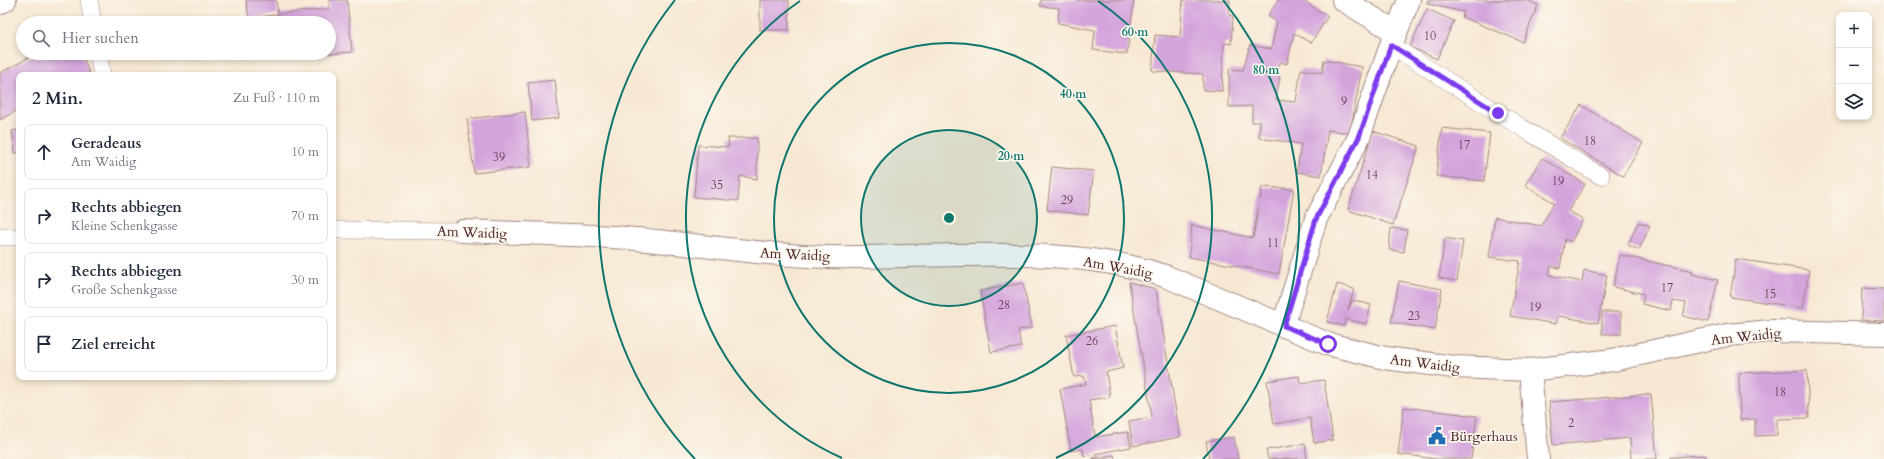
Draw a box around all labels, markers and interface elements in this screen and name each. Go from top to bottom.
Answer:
map controls [1836,12,1872,120]
button: + [1836,12,1872,48]
search box [16,16,336,60]
text: 60 m [1122,24,1149,40]
icon: search [30,27,52,49]
text: Hier suchen [62,28,139,48]
house number: 10 [1424,28,1436,44]
button: − [1836,48,1872,84]
text: 80 m [1253,62,1280,78]
button: layers [1836,84,1872,120]
text: 40 m [1060,86,1087,102]
text: 2 Min. [32,87,83,110]
text: Zu Fuß · 110 m [233,89,320,107]
house number: 9 [1341,93,1347,109]
route end [1489,104,1507,122]
text: Geradeaus [71,133,141,153]
house number: 18 [1584,133,1596,149]
house number: 17 [1458,137,1470,153]
icon: ahead [33,141,55,163]
text: 10 m [291,143,319,161]
text: 20 m [998,148,1025,164]
house number: 39 [493,149,505,165]
text: Am Waidig [71,153,136,171]
house number: 14 [1366,167,1378,183]
house number: 19 [1552,173,1564,189]
house number: 35 [711,177,723,193]
house number: 29 [1061,192,1073,208]
text: Rechts abbiegen [71,197,182,217]
icon: right [33,205,55,227]
text: 70 m [291,207,319,225]
centre of rings [942,211,956,225]
text: Kleine Schenkgasse [71,217,178,235]
street label: Am Waidig [437,222,508,243]
house number: 11 [1267,235,1279,251]
street label: Am Waidig [759,243,831,266]
street label: Am Waidig [1082,252,1154,283]
text: Rechts abbiegen [71,261,182,281]
icon: right [33,269,55,291]
text: 30 m [291,271,319,289]
house number: 17 [1661,280,1673,296]
text: Große Schenkgasse [71,281,178,299]
house number: 15 [1764,286,1776,302]
house number: 28 [998,297,1010,313]
house number: 19 [1529,299,1541,315]
house number: 23 [1408,308,1420,324]
street label: Am Waidig [1710,323,1782,350]
icon: arrive [33,333,55,355]
house number: 26 [1086,333,1098,349]
text: Ziel erreicht [71,334,155,354]
route start [1319,335,1337,353]
street label: Am Waidig [1389,350,1461,377]
house number: 18 [1774,384,1786,400]
house number: 2 [1568,415,1574,431]
public building icon: Bürgerhaus [1427,426,1447,446]
place label: Bürgerhaus [1450,427,1518,446]

